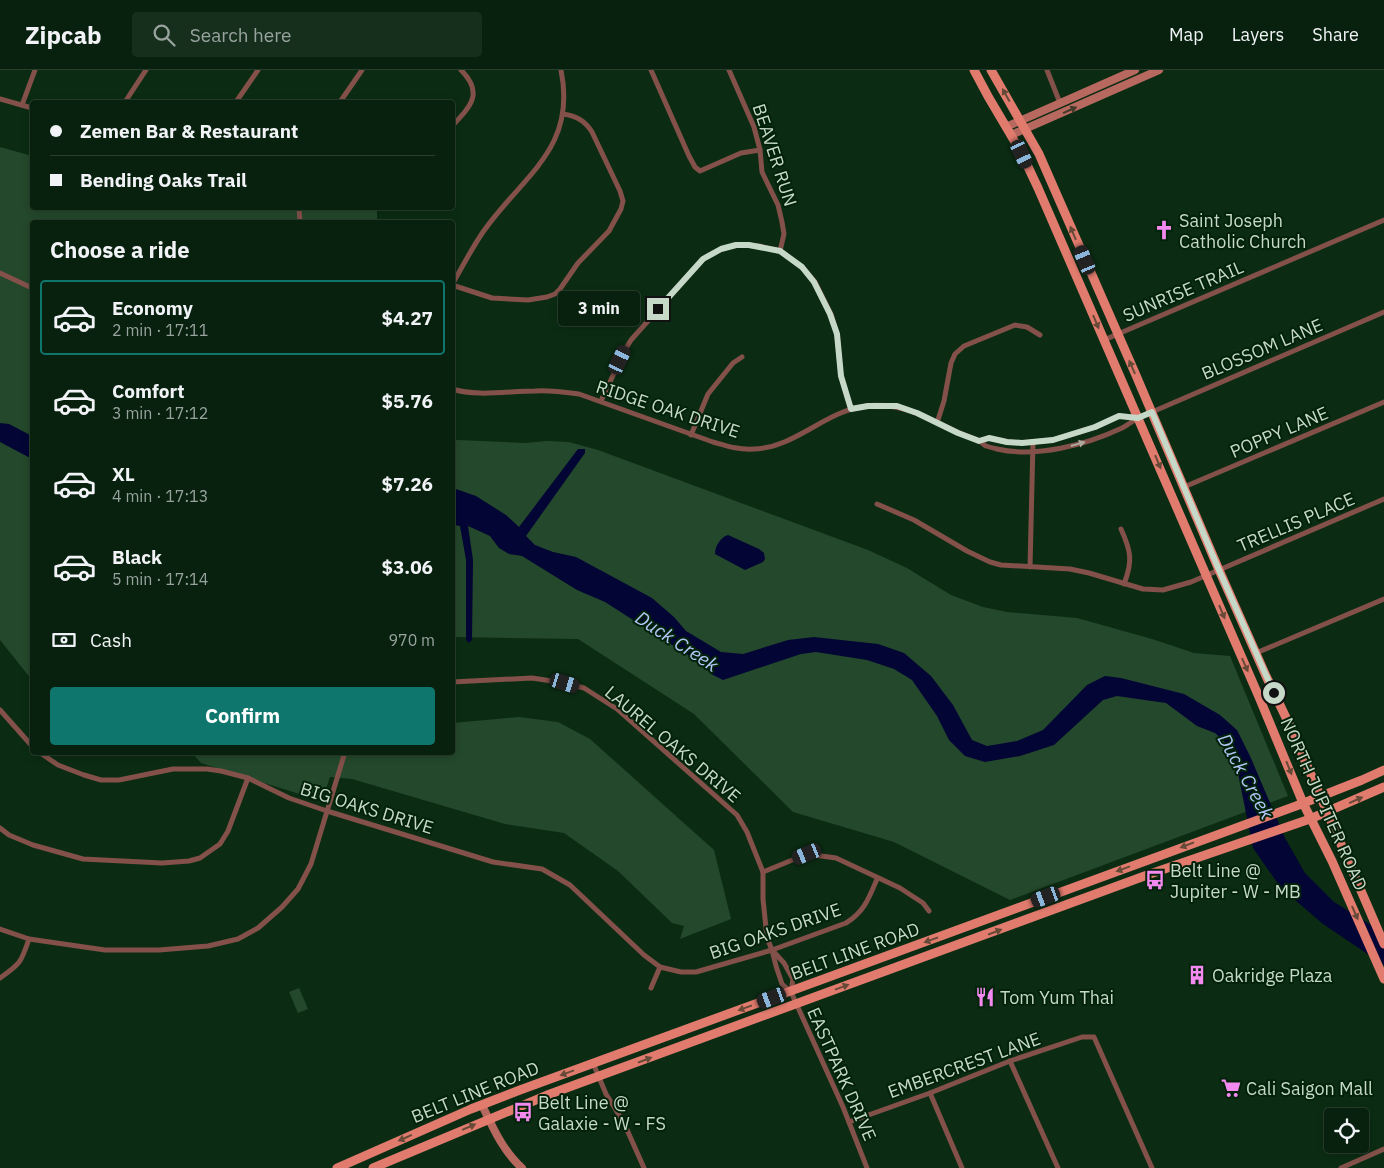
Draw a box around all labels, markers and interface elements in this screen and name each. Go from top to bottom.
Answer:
search box [132,12,482,57]
text: Zipcab [25,19,102,51]
icon: search [150,21,178,49]
text: Search here [190,23,292,47]
text: Map [1169,23,1204,46]
text: Layers [1232,23,1284,46]
text: Share [1312,23,1359,46]
one-way arrow [1001,89,1010,102]
street label: BEAVER RUN [748,101,802,209]
one-way arrow [1063,105,1077,113]
text: Zemen Bar & Restaurant [80,119,298,143]
car [1008,137,1035,171]
text: Bending Oaks Trail [80,168,247,192]
place label: Saint Joseph Catholic Church [1179,209,1307,253]
church icon: Saint Joseph Catholic Church [1153,219,1175,241]
one-way arrow [1069,226,1077,240]
text: Choose a ride [50,235,190,264]
car [1072,243,1097,277]
street label: SUNRISE TRAIL [1119,255,1247,327]
callout: 3 min [558,292,640,326]
icon: car [52,295,97,340]
text: Economy [112,296,193,320]
text: 3 min [578,298,620,318]
route end [647,298,669,320]
text: $4.27 [381,306,433,330]
street label: BLOSSOM LANE [1198,313,1326,385]
one-way arrow [1093,315,1101,329]
text: 2 min · 17:11 [112,320,208,340]
car [606,343,633,377]
one-way arrow [1128,360,1136,374]
street label: RIDGE OAK DRIVE [593,375,743,443]
icon: car [52,378,97,423]
text: Comfort [112,379,185,403]
text: $5.76 [381,389,433,413]
street label: POPPY LANE [1226,401,1332,463]
text: 3 min · 17:12 [112,403,208,423]
one-way arrow [1070,439,1085,447]
one-way arrow [1154,455,1162,469]
icon: car [52,461,97,506]
text: XL [112,462,135,486]
text: $7.26 [381,472,433,496]
text: 4 min · 17:13 [112,486,208,506]
street label: TRELLIS PLACE [1234,487,1358,557]
icon: car [52,544,97,589]
text: Black [112,545,162,569]
text: $3.06 [381,555,433,579]
text: 5 min · 17:14 [112,569,208,589]
water label: Duck Creek [631,605,724,677]
one-way arrow [1218,605,1226,620]
icon: cash [50,626,78,654]
text: Cash [90,628,132,652]
text: 970 m [388,630,435,650]
one-way arrow [1242,658,1250,672]
car [548,671,581,695]
street label: LAUREL OAKS DRIVE [600,680,746,808]
route start [1263,682,1285,704]
button: Confirm [50,687,435,745]
street label: NORTH JUPITER ROAD [1275,714,1373,894]
water label: Duck Creek [1213,729,1280,824]
one-way arrow [1285,761,1293,775]
street label: BIG OAKS DRIVE [298,777,436,839]
one-way arrow [1349,795,1363,803]
car [790,841,823,867]
one-way arrow [1180,842,1195,849]
place label: Belt Line @ Jupiter - W - MB [1170,859,1301,903]
one-way arrow [1115,866,1130,873]
bus stop icon: Belt Line @ Jupiter - W - MB [1144,869,1166,891]
car [1029,885,1062,909]
street label: BIG OAKS DRIVE [706,898,844,964]
one-way arrow [1351,906,1359,920]
street label: BELT LINE ROAD [787,917,923,985]
one-way arrow [987,927,1002,935]
one-way arrow [924,937,939,944]
building icon: Oakridge Plaza [1186,964,1208,986]
place label: Oakridge Plaza [1212,964,1333,987]
one-way arrow [835,983,850,991]
car [755,986,788,1010]
restaurant icon: Tom Yum Thai [974,986,996,1008]
place label: Tom Yum Thai [1000,986,1114,1009]
one-way arrow [737,1004,752,1012]
street label: EASTPARK DRIVE [802,1004,882,1144]
street label: EMBERCREST LANE [885,1027,1043,1103]
street label: BELT LINE ROAD [408,1056,542,1128]
one-way arrow [637,1056,652,1063]
one-way arrow [559,1069,574,1077]
supermarket icon: Cali Saigon Mall [1220,1077,1242,1099]
place label: Cali Saigon Mall [1246,1077,1373,1100]
place label: Belt Line @ Galaxie - W - FS [538,1091,666,1135]
bus stop icon: Belt Line @ Galaxie - W - FS [512,1101,534,1123]
map controls [1324,1108,1369,1153]
button: locate [1324,1108,1369,1153]
one-way arrow [462,1123,477,1131]
one-way arrow [398,1135,412,1143]

